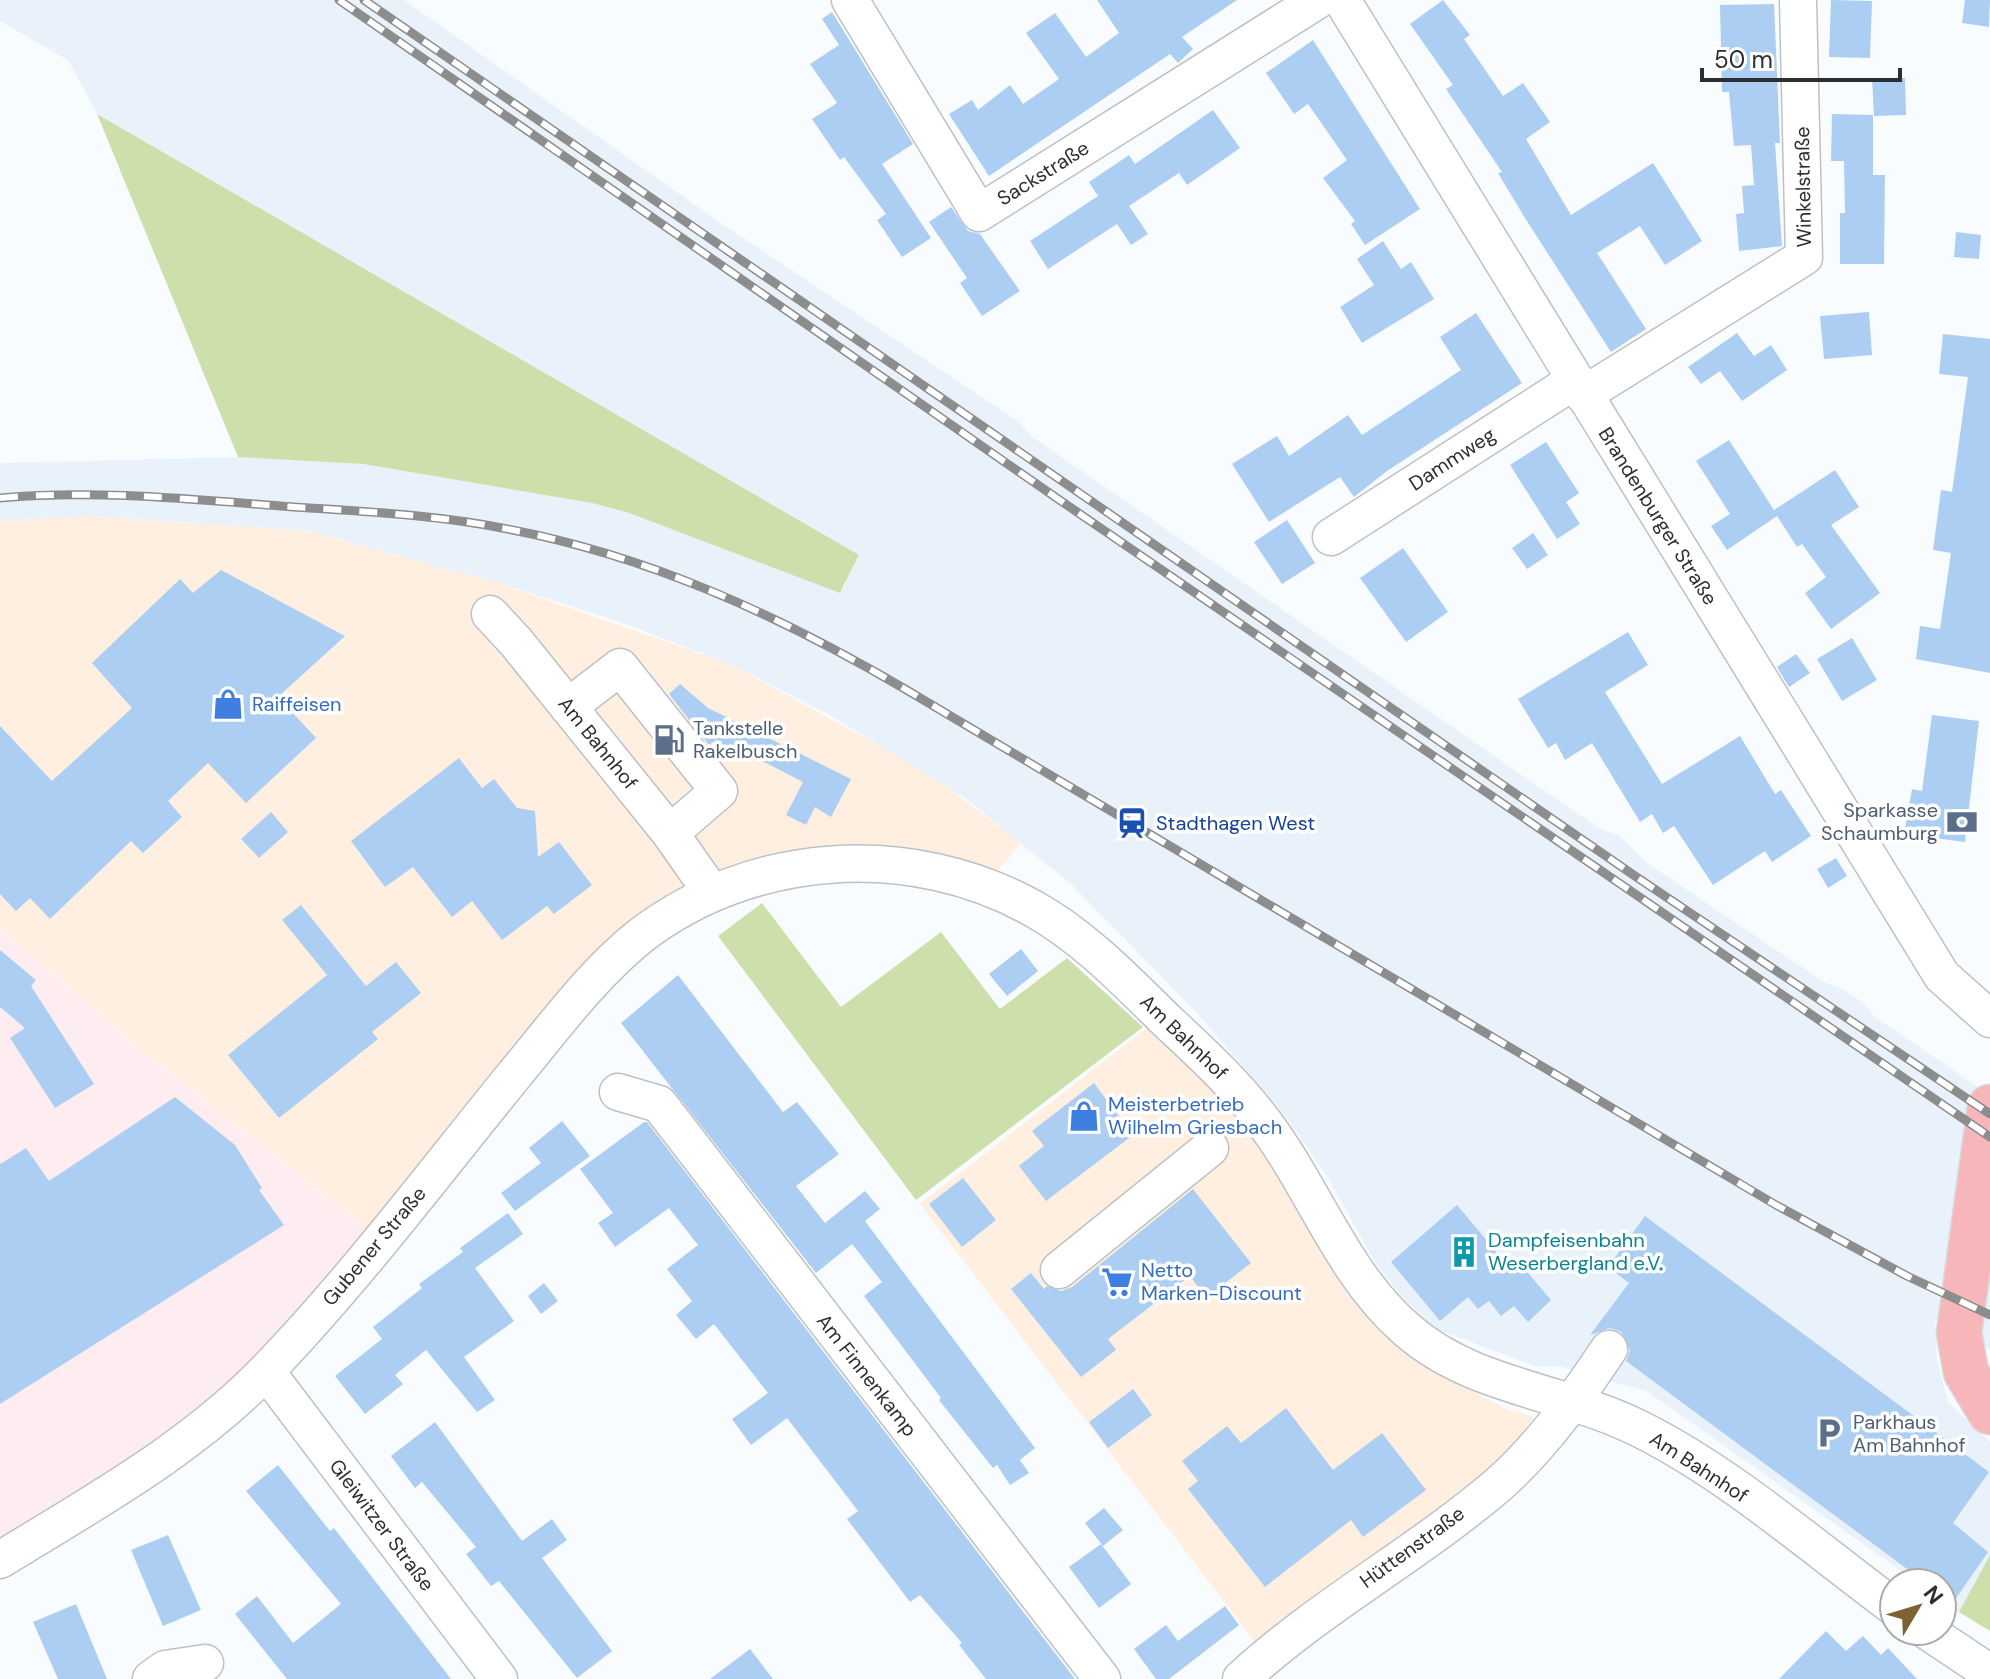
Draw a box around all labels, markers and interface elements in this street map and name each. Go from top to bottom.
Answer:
scale bar [1702,32,1900,82]
text: 50 m [1714,44,1773,75]
street label: Winkelstraße [1789,126,1817,248]
street label: Sackstraße [992,135,1094,211]
street label: Dammweg [1404,422,1500,496]
street label: Brandenburger Straße [1593,422,1723,610]
shop icon: Raiffeisen [211,687,245,721]
place label: Raiffeisen [252,691,342,717]
street label: Am Bahnhof [552,691,644,795]
place label: Tankstelle Rakelbusch [693,715,798,764]
fuel station icon: Tankstelle Rakelbusch [652,723,686,757]
place label: Sparkasse Schaumburg [1821,797,1938,846]
bank icon: Sparkasse Schaumburg [1945,805,1979,839]
station icon: Stadthagen West [1115,806,1149,840]
place label: Stadthagen West [1156,810,1315,836]
street label: Am Bahnhof [1135,989,1234,1086]
place label: Meisterbetrieb Wilhelm Griesbach [1108,1091,1282,1140]
shop icon: Meisterbetrieb Wilhelm Griesbach [1067,1099,1101,1133]
street label: Gubener Straße [316,1181,432,1311]
place label: Dampfeisenbahn Weserbergland e.V. [1488,1227,1663,1276]
building icon: Dampfeisenbahn Weserbergland e.V. [1447,1235,1481,1269]
place label: Netto Marken-Discount [1141,1257,1302,1306]
supermarket icon: Netto Marken-Discount [1100,1265,1134,1299]
street label: Am Finnenkamp [811,1308,923,1442]
place label: Parkhaus Am Bahnhof [1853,1409,1966,1458]
parking icon: Parkhaus Am Bahnhof [1812,1416,1846,1450]
street label: Am Bahnhof [1645,1425,1753,1509]
street label: Gleiwitzer Straße [324,1454,440,1596]
street label: Hüttenstraße [1354,1500,1470,1594]
north arrow [1878,1567,1958,1647]
text: N [1917,1580,1950,1610]

